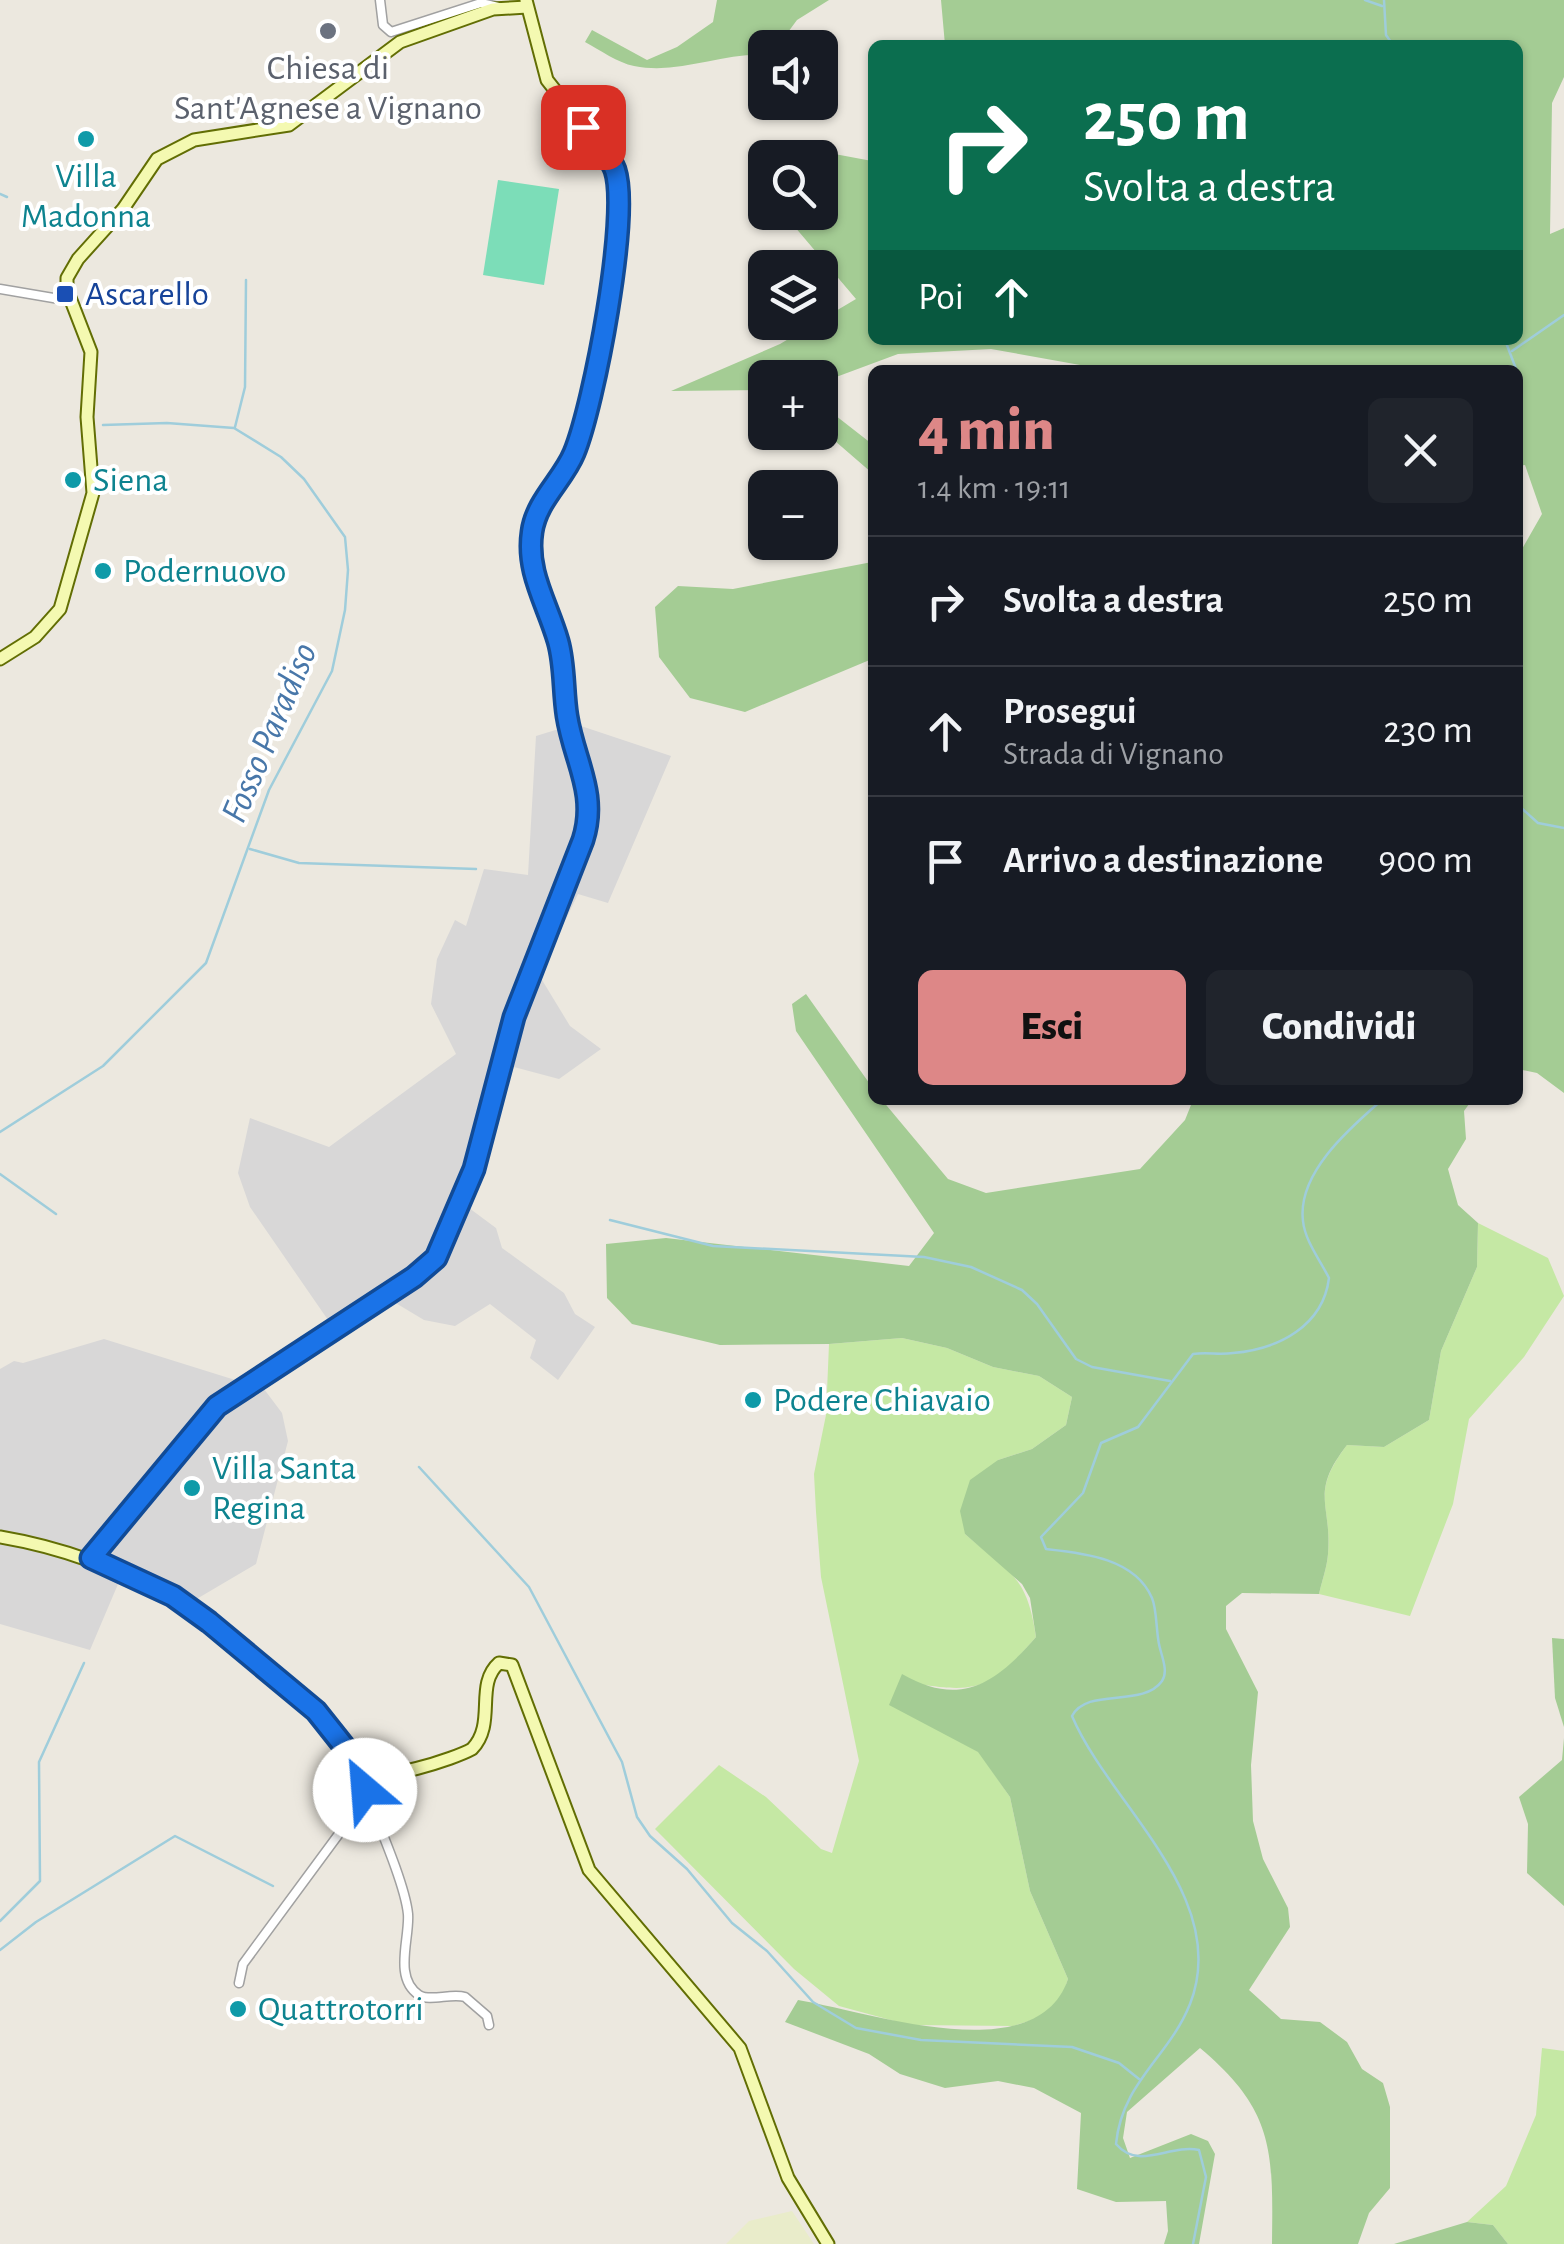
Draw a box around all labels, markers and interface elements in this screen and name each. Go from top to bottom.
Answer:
marker: Chiesa di Sant'Agnese a Vignano [317,20,339,42]
map controls [748,30,838,560]
button: sound [748,30,838,120]
place label: Chiesa di Sant'Agnese a Vignano [174,51,482,126]
icon: right [918,80,1048,210]
text: 250 m [1083,83,1250,153]
pin [541,85,626,170]
icon: arrive [556,100,611,155]
marker: Villa Madonna [75,128,97,150]
button: search [748,140,838,230]
place label: Villa Madonna [21,159,151,234]
text: Svolta a destra [1083,165,1336,210]
button: layers [748,250,838,340]
icon: ahead [984,270,1039,325]
place label: Ascarello [85,277,209,312]
text: Poi [918,279,964,317]
marker: Ascarello [54,283,76,305]
button: + [748,360,838,450]
button: close [1368,398,1473,503]
text: 4 min [918,401,1055,461]
place label: Siena [93,463,168,498]
marker: Siena [62,469,84,491]
button: − [748,470,838,560]
text: 1.4 km · 19:11 [918,472,1070,504]
place label: Podernuovo [123,554,287,589]
marker: Podernuovo [92,560,114,582]
icon: right [918,574,973,629]
text: Svolta a destra [1003,582,1224,620]
text: 250 m [1383,582,1473,620]
water label: Fosso Paradiso [215,638,325,828]
text: Prosegui [1003,693,1137,731]
icon: ahead [918,704,973,759]
text: 230 m [1383,712,1473,750]
text: Strada di Vignano [1003,738,1224,770]
icon: arrive [918,834,973,889]
text: Arrivo a destinazione [1003,842,1323,880]
text: 900 m [1378,842,1473,880]
button: Esci [918,970,1186,1085]
button: Condividi [1206,970,1473,1085]
place label: Podere Chiavaio [773,1383,991,1418]
marker: Podere Chiavaio [742,1389,764,1411]
place label: Villa Santa Regina [212,1451,356,1526]
marker: Villa Santa Regina [181,1477,203,1499]
position arrow [313,1738,417,1842]
place label: Quattrotorri [258,1992,424,2027]
marker: Quattrotorri [227,1998,249,2020]

